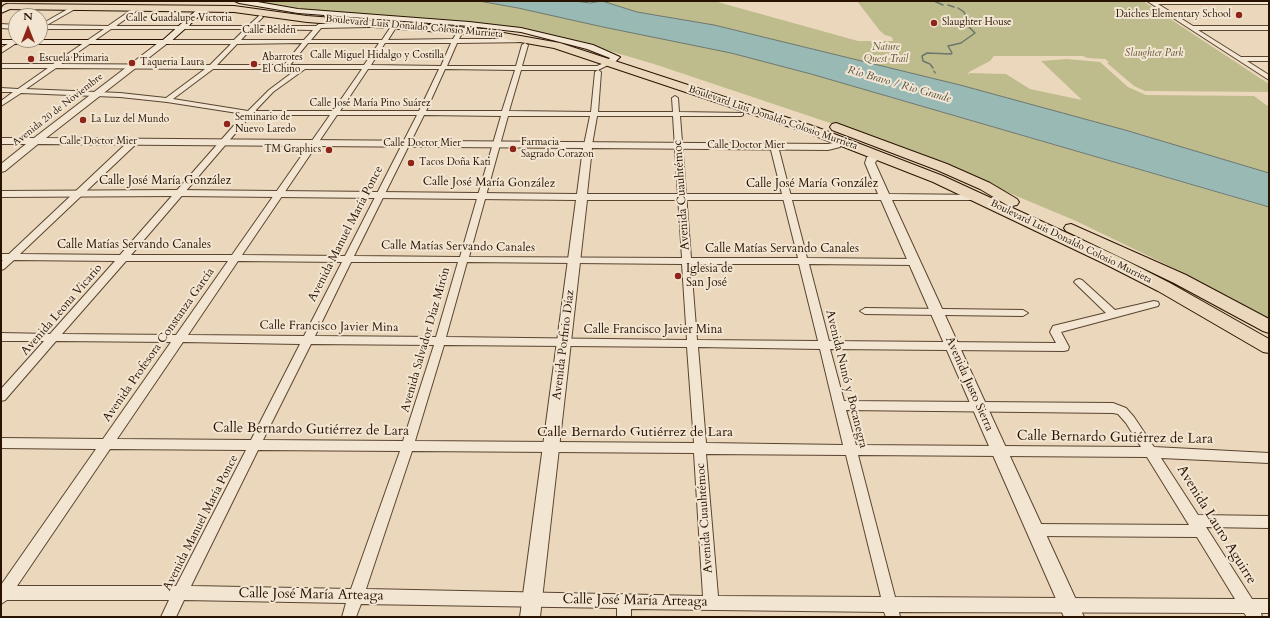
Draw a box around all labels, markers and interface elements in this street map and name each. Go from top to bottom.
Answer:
north arrow [8,8,48,48]
text: N [23,9,33,24]
place label: Daiches Elementary School [1116,9,1231,21]
marker: Daiches Elementary School [1234,10,1244,20]
street label: Calle Guadalupe Victoria [126,13,232,25]
street label: Boulevard Luis Donaldo Colosio Murrieta [325,13,503,41]
place label: Slaughter House [942,17,1012,29]
marker: Slaughter House [929,18,939,28]
street label: Calle Beldén [242,25,296,37]
park label: Nature Quest Trail [864,42,908,66]
park label: Slaughter Park [1125,48,1183,60]
street label: Calle Miguel Hidalgo y Costilla [310,50,444,62]
place label: Abarrotes El Chino [262,52,303,76]
place label: Escuela Primaria [39,53,109,65]
marker: Escuela Primaria [26,54,36,64]
place label: Taqueria Laura [140,57,204,69]
marker: Taqueria Laura [127,58,137,68]
marker: Abarrotes El Chino [249,59,259,69]
water label: Río Bravo / Rio Grande [846,64,952,106]
street label: Avenida 20 de Noviembre [10,71,106,149]
street label: Boulevard Luis Donaldo Colosio Murrieta [687,83,859,153]
street label: Calle José María Pino Suárez [310,98,430,110]
place label: Seminario de Nuevo Laredo [235,112,296,136]
place label: La Luz del Mundo [91,114,169,126]
marker: La Luz del Mundo [78,115,88,125]
marker: Seminario de Nuevo Laredo [222,119,232,129]
street label: Calle Doctor Mier [59,136,137,148]
place label: Farmacia Sagrado Corazon [521,137,594,160]
street label: Calle Doctor Mier [383,138,461,150]
street label: Avenida Cuauhtémoc [671,139,693,251]
street label: Calle Doctor Mier [707,140,785,152]
place label: TM Graphics [264,144,321,156]
marker: Farmacia Sagrado Corazon [508,144,518,154]
marker: TM Graphics [324,145,334,155]
place label: Tacos Doña Kati [419,157,491,169]
marker: Tacos Doña Kati [406,158,416,168]
street label: Avenida Manuel María Ponce [305,164,387,304]
street label: Calle José María González [99,174,231,188]
street label: Calle José María González [423,175,555,191]
street label: Calle José María González [746,177,878,191]
street label: Boulevard Luis Donaldo Colosio Murrieta [988,198,1154,286]
street label: Calle Matías Servando Canales [57,238,211,252]
street label: Calle Matías Servando Canales [381,238,535,256]
street label: Calle Matías Servando Canales [705,242,859,256]
street label: Avenida Leona Vicario [18,261,106,359]
place label: Iglesia de San José [686,262,733,290]
street label: Avenida Profesora Constanza García [100,265,218,425]
street label: Avenida Salvador Díaz Mirón [398,266,454,414]
marker: Iglesia de San José [673,271,683,281]
street label: Avenida Porfirio Díaz [550,289,578,401]
street label: Avenida Nunó y Bocanegra [822,308,870,450]
street label: Calle Francisco Javier Mina [259,319,399,335]
street label: Calle Francisco Javier Mina [584,323,722,337]
street label: Avenida Justo Sierra [942,334,996,434]
street label: Calle Bernardo Gutiérrez de Lara [213,420,409,440]
street label: Calle Bernardo Gutiérrez de Lara [537,425,733,441]
street label: Calle Bernardo Gutiérrez de Lara [1017,428,1213,448]
street label: Avenida Manuel María Ponce [160,453,242,593]
street label: Avenida Cuauhtémoc [694,462,716,574]
street label: Avenida Lauro Aguirre [1173,462,1259,588]
street label: Calle José María Arteaga [238,585,384,605]
street label: Calle José María Arteaga [562,591,708,611]

